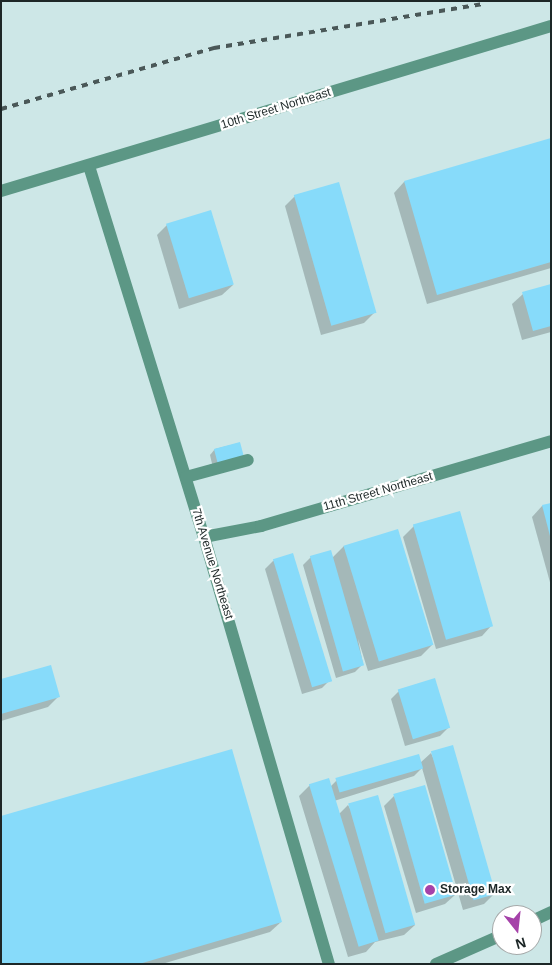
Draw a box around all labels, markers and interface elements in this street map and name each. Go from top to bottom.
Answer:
street label: 10th Street Northeast [219,85,333,133]
street label: 11th Street Northeast [322,469,434,515]
street label: 7th Avenue Northeast [188,506,236,622]
place label: Storage Max [440,883,511,897]
marker: Storage Max [424,884,436,896]
north arrow [492,905,542,955]
text: N [514,934,528,953]

